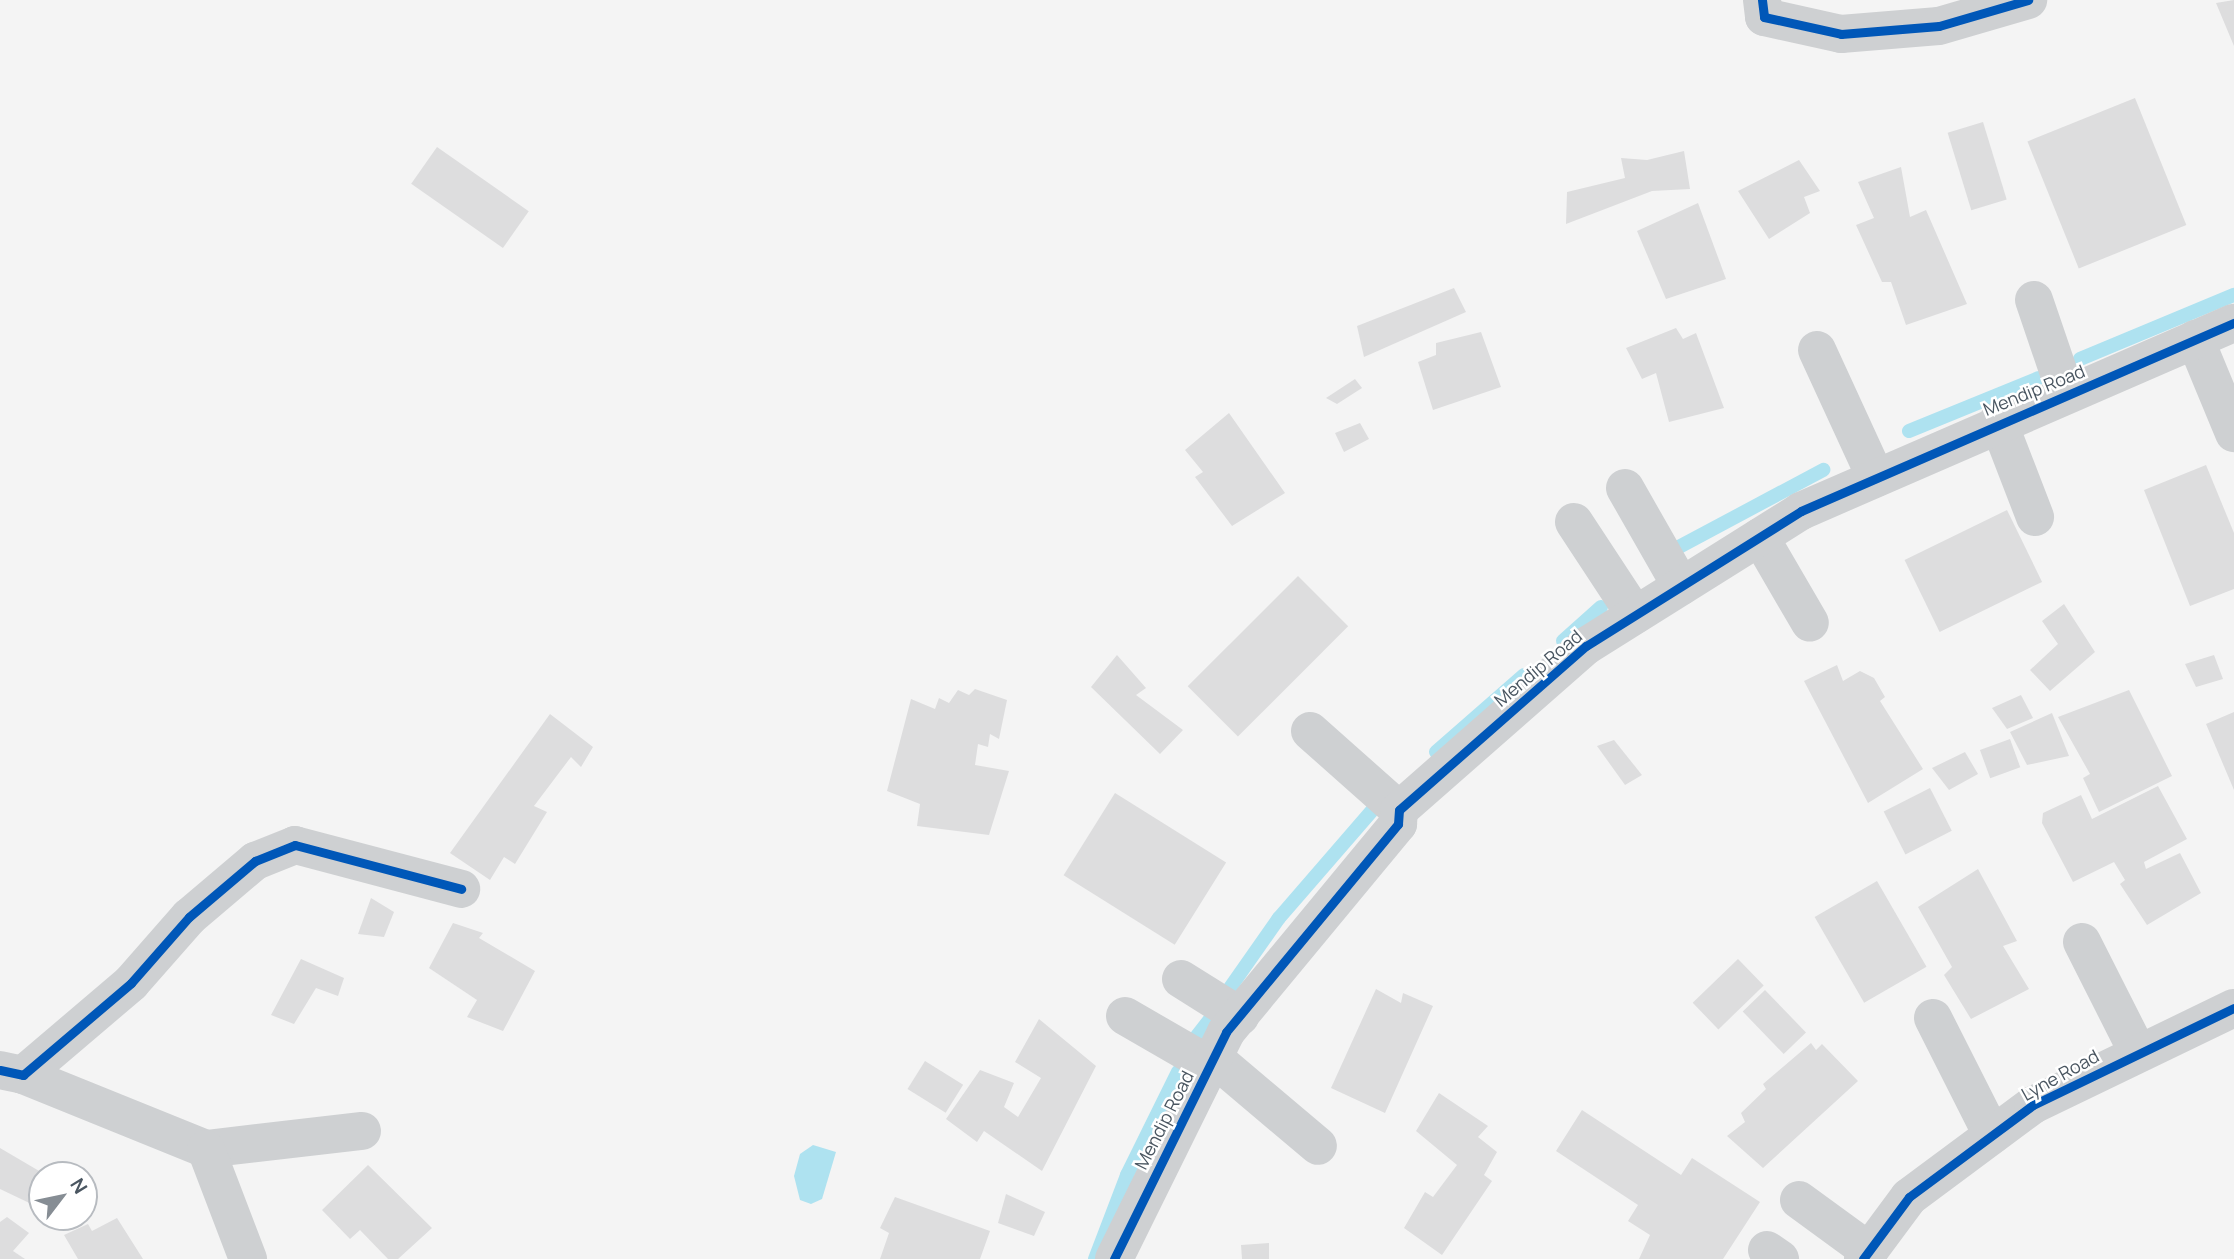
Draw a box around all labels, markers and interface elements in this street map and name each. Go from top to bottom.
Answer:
street label: Mendip Road [1980,360,2088,420]
street label: Mendip Road [1490,625,1586,711]
street label: Lyne Road [2018,1045,2102,1105]
street label: Mendip Road [1130,1067,1198,1173]
north arrow [28,1161,98,1231]
text: N [64,1173,94,1199]

